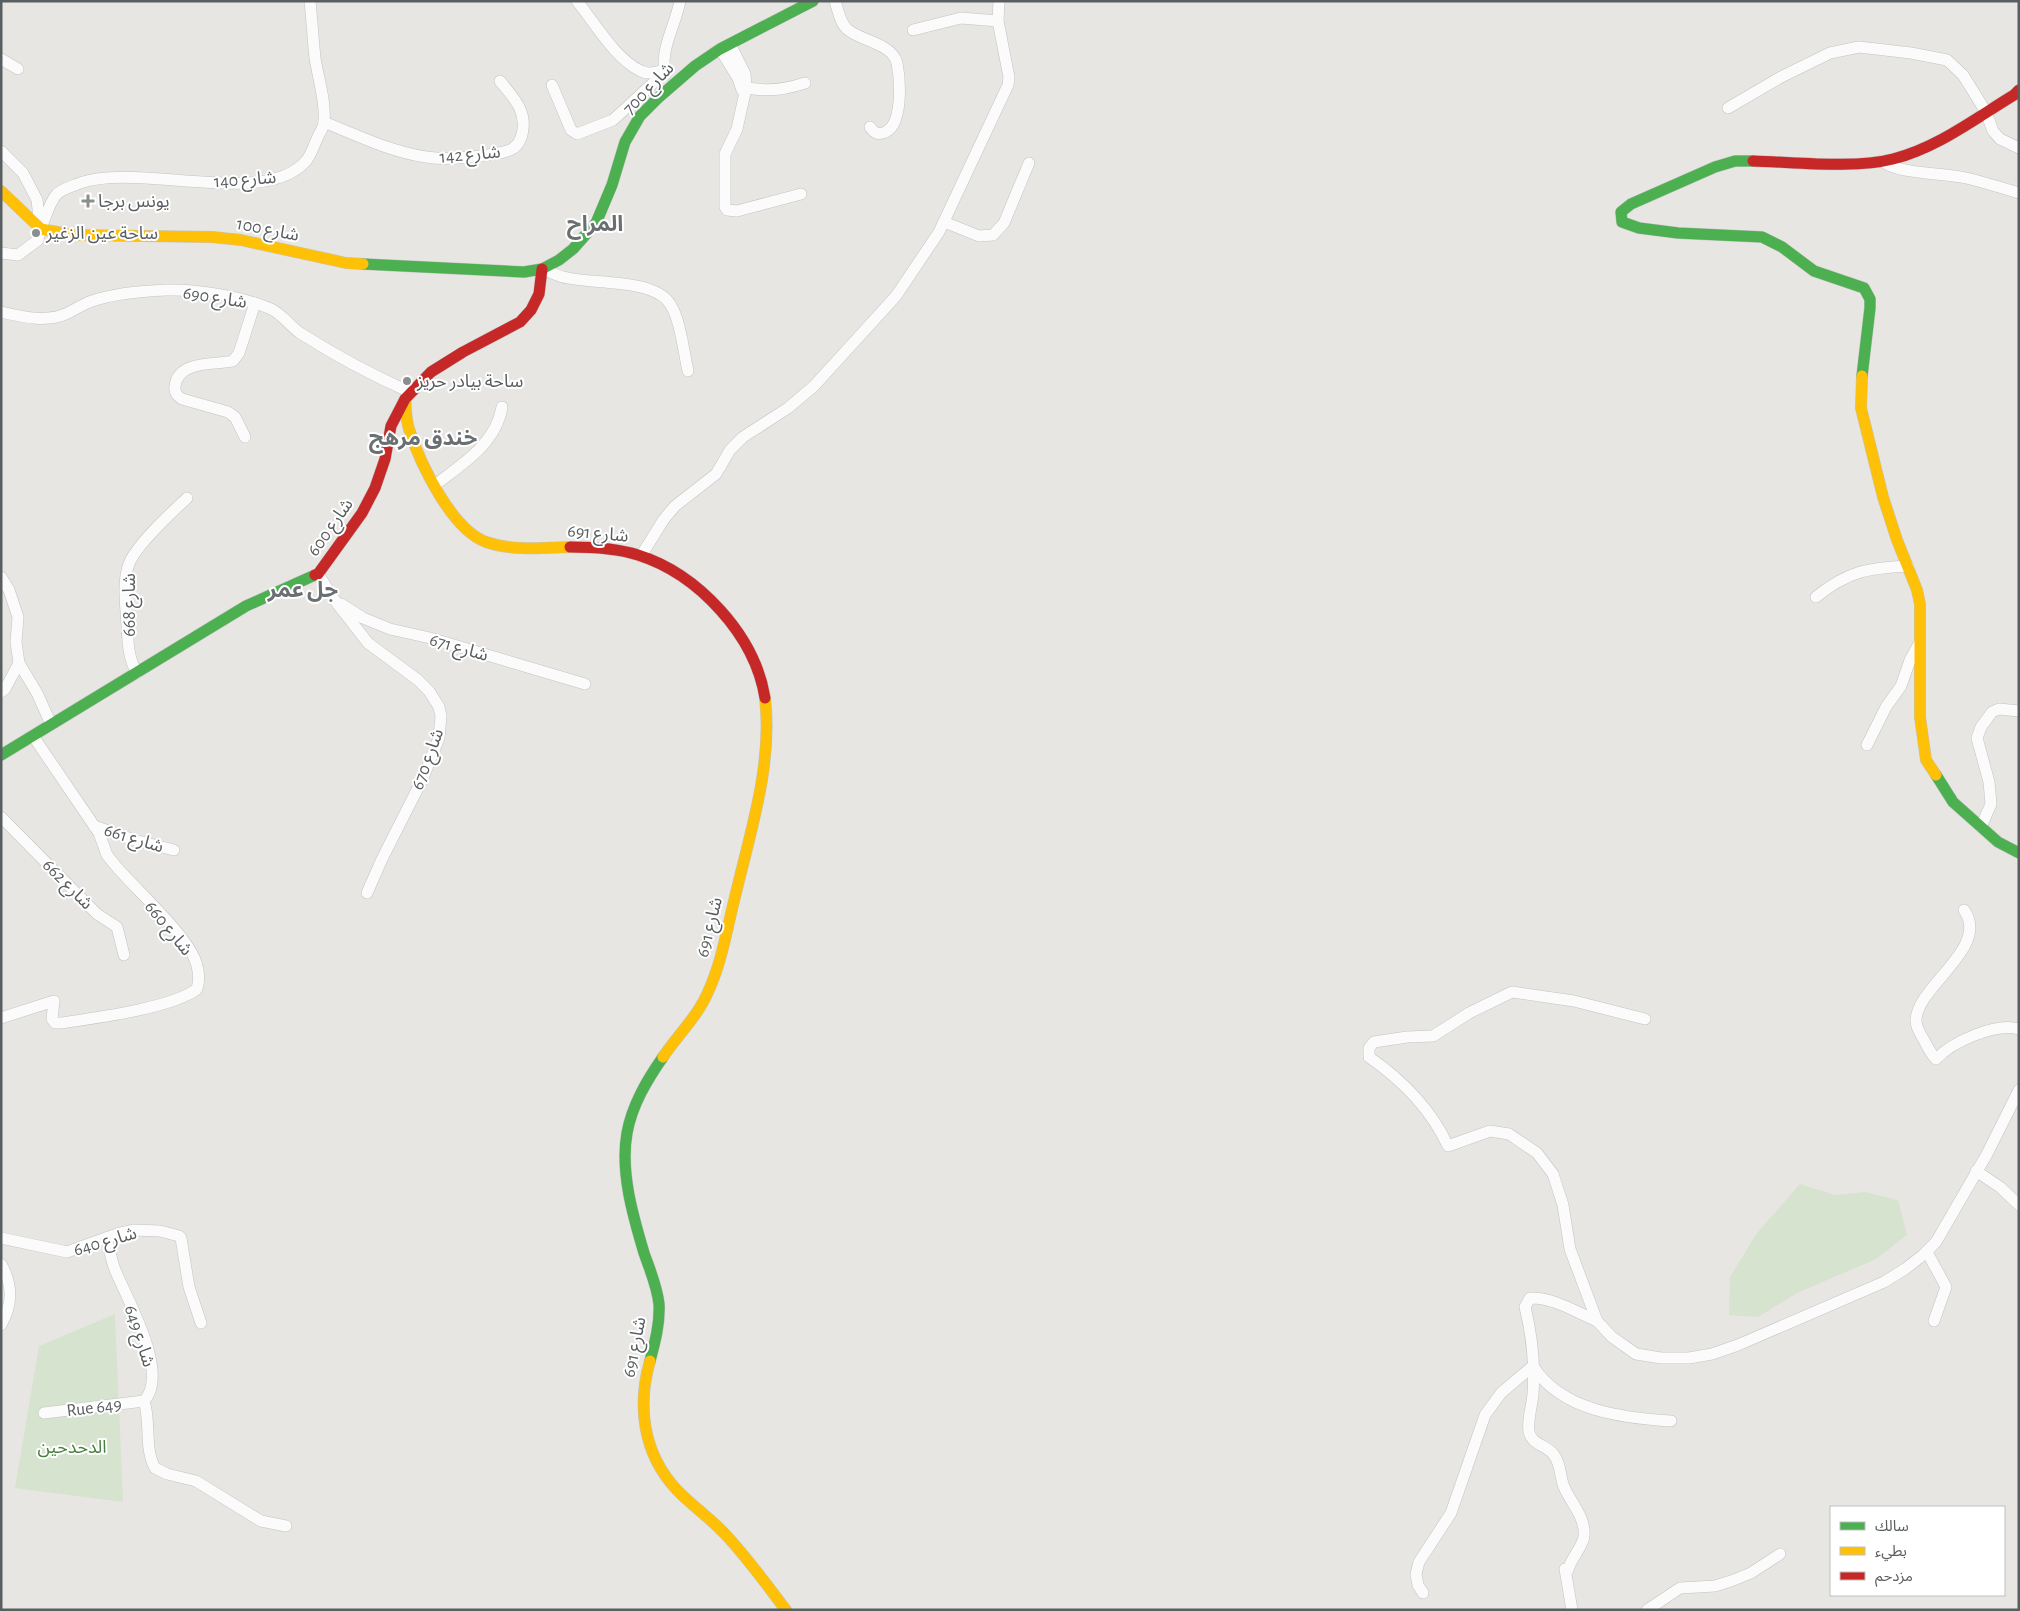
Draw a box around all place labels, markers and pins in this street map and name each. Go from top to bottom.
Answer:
place label: يونس برجا [98,193,170,212]
marker: يونس برجا [82,195,94,207]
place label: ساحة عين الزغير [45,225,158,244]
marker: ساحة عين الزغير [30,227,42,239]
place label: ساحة بيادر حريز [416,373,523,392]
marker: ساحة بيادر حريز [401,375,413,387]

